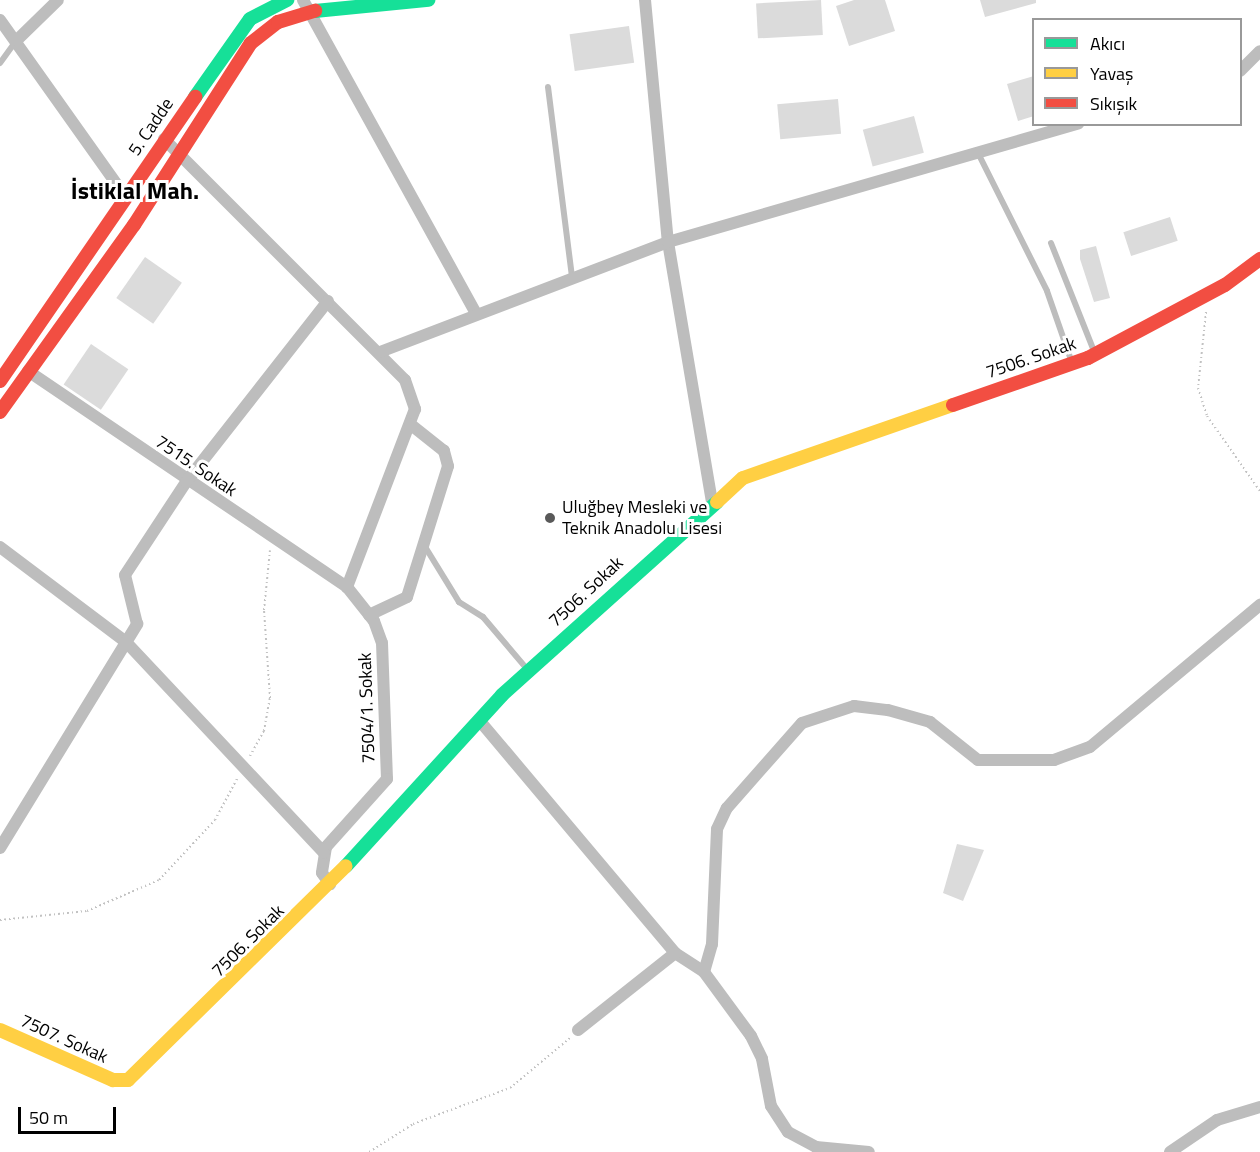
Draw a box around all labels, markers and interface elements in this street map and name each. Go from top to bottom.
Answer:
legend [1032,18,1242,126]
text: Akıcı [1090,30,1125,57]
text: Yavaş [1090,60,1133,87]
text: Sıkışık [1090,90,1137,117]
street label: 5. Cadde [124,94,178,160]
district label: İstiklal Mah. [71,177,199,205]
street label: 7506. Sokak [983,333,1079,383]
street label: 7515. Sokak [151,431,241,501]
place label: Uluğbey Mesleki ve Teknik Anadolu Lisesi [562,497,722,540]
marker: Uluğbey Mesleki ve Teknik Anadolu Lisesi [543,511,557,525]
street label: 7506. Sokak [544,552,628,632]
street label: 7504/1. Sokak [354,652,380,764]
street label: 7506. Sokak [207,900,289,982]
street label: 7507. Sokak [17,1010,111,1068]
scale bar [21,1095,118,1133]
text: 50 m [29,1104,68,1131]

